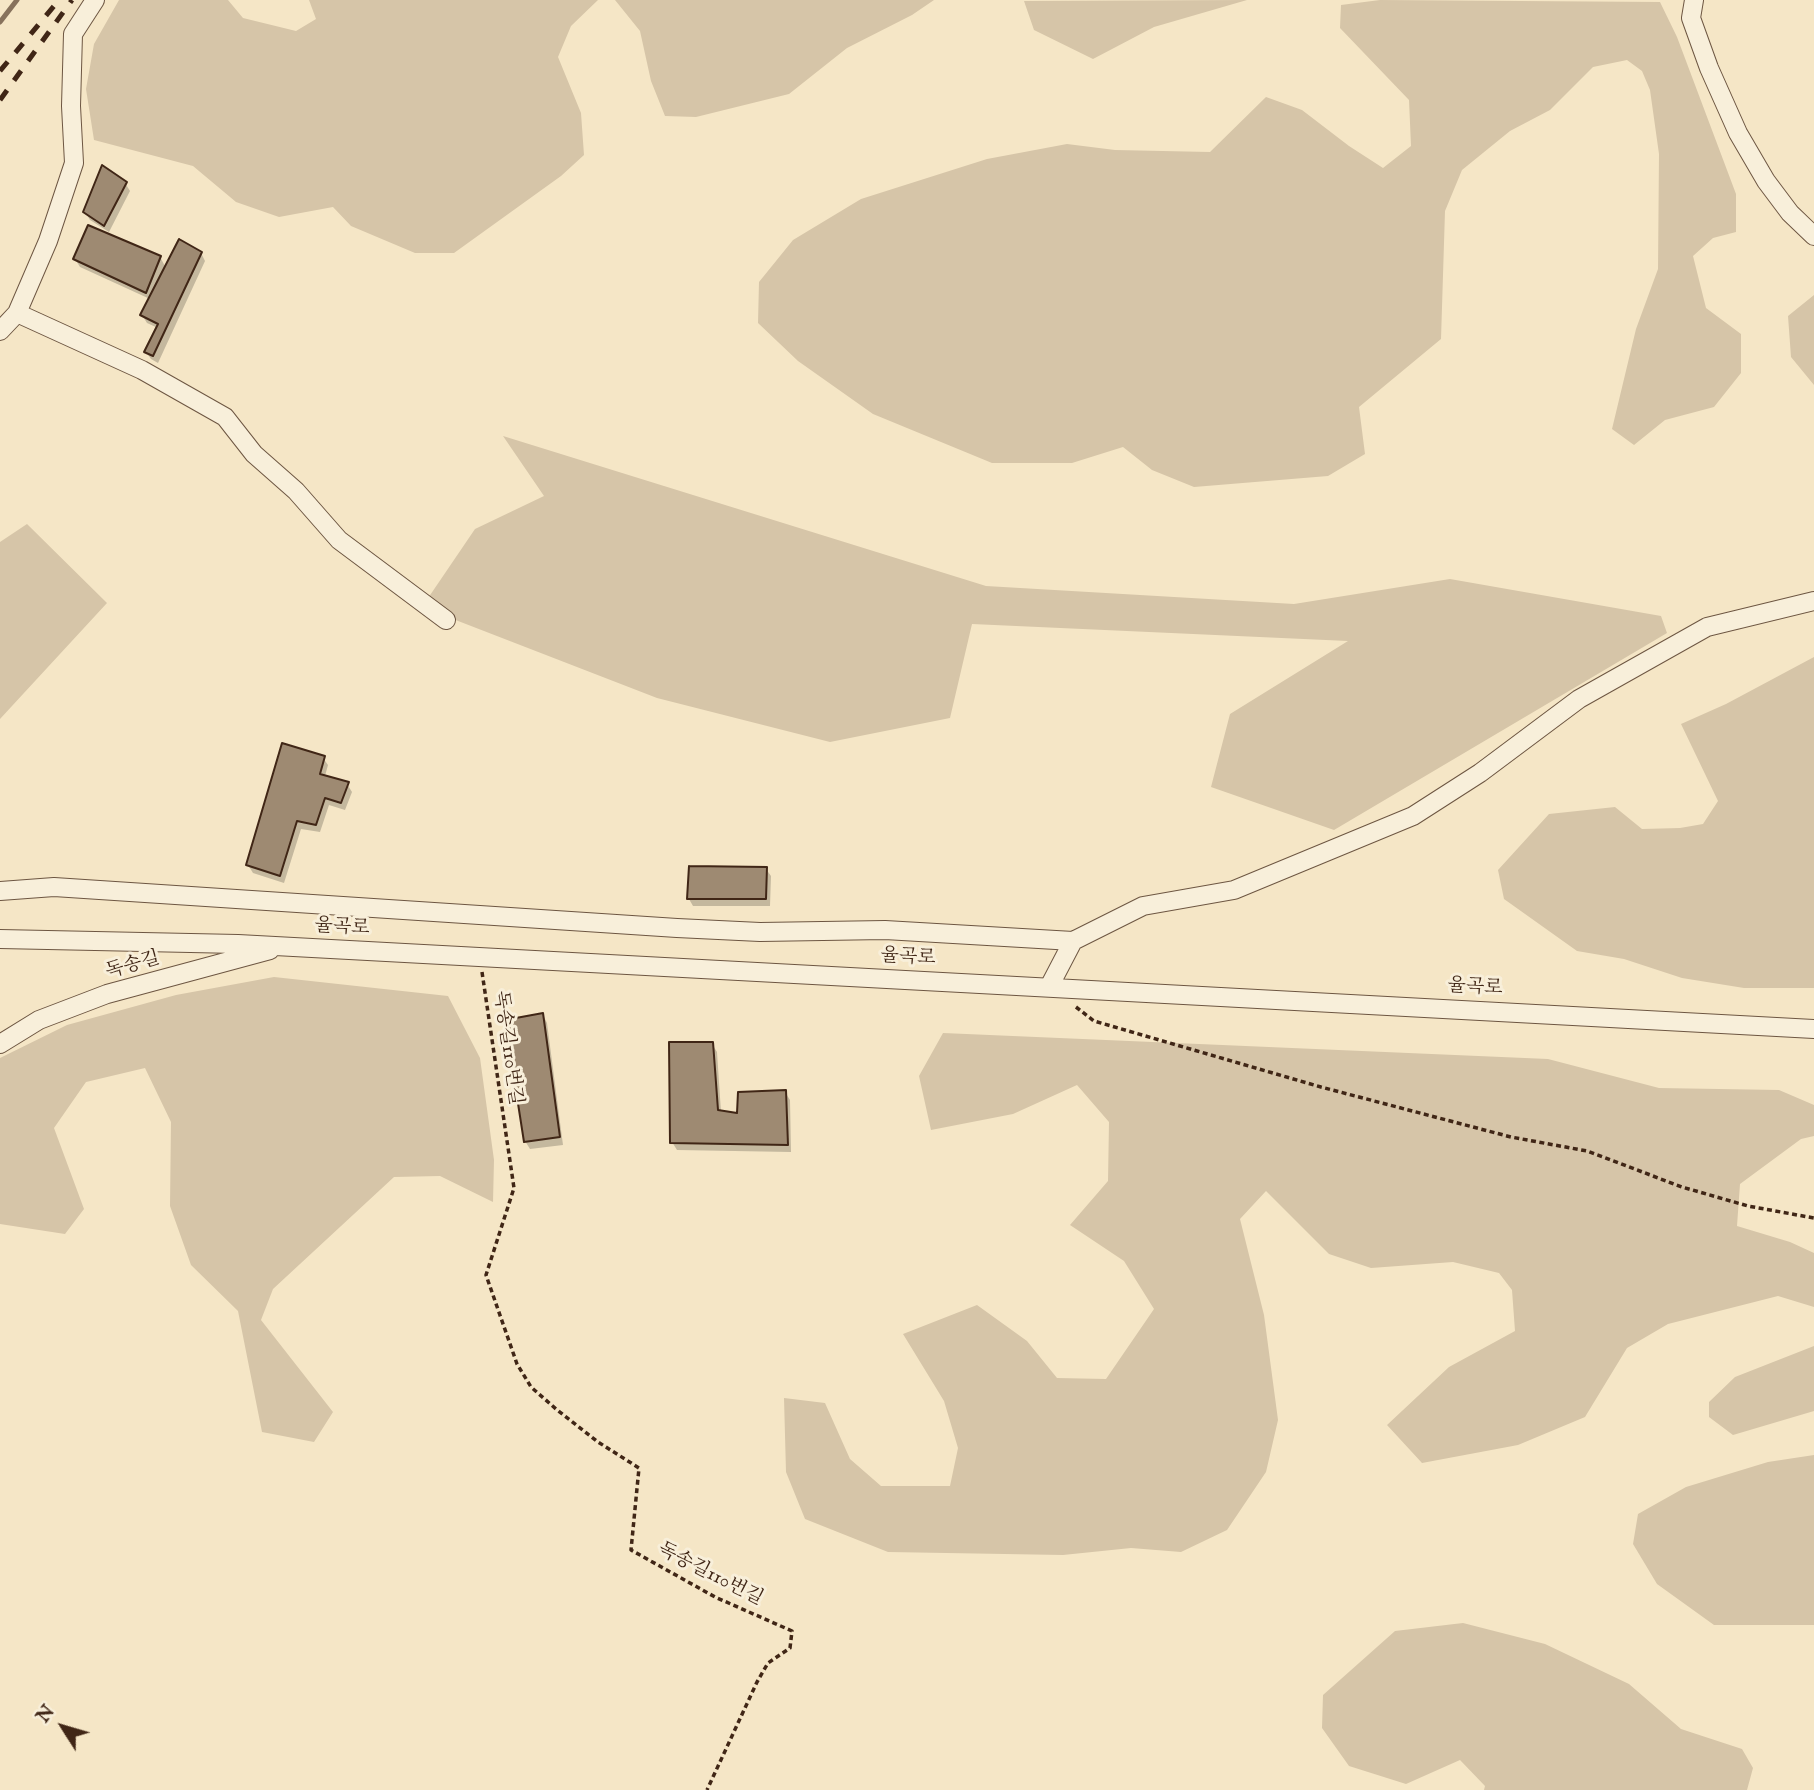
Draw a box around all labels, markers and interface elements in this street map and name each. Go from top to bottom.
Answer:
street label: 율곡로 [314,915,370,941]
street label: 율곡로 [880,945,936,971]
street label: 독송길 [103,947,163,985]
street label: 율곡로 [1447,975,1503,1001]
street label: 독송길110번길 [488,989,526,1107]
street label: 독송길110번길 [654,1539,766,1611]
north arrow [28,1692,98,1762]
text: N [32,1701,61,1728]

